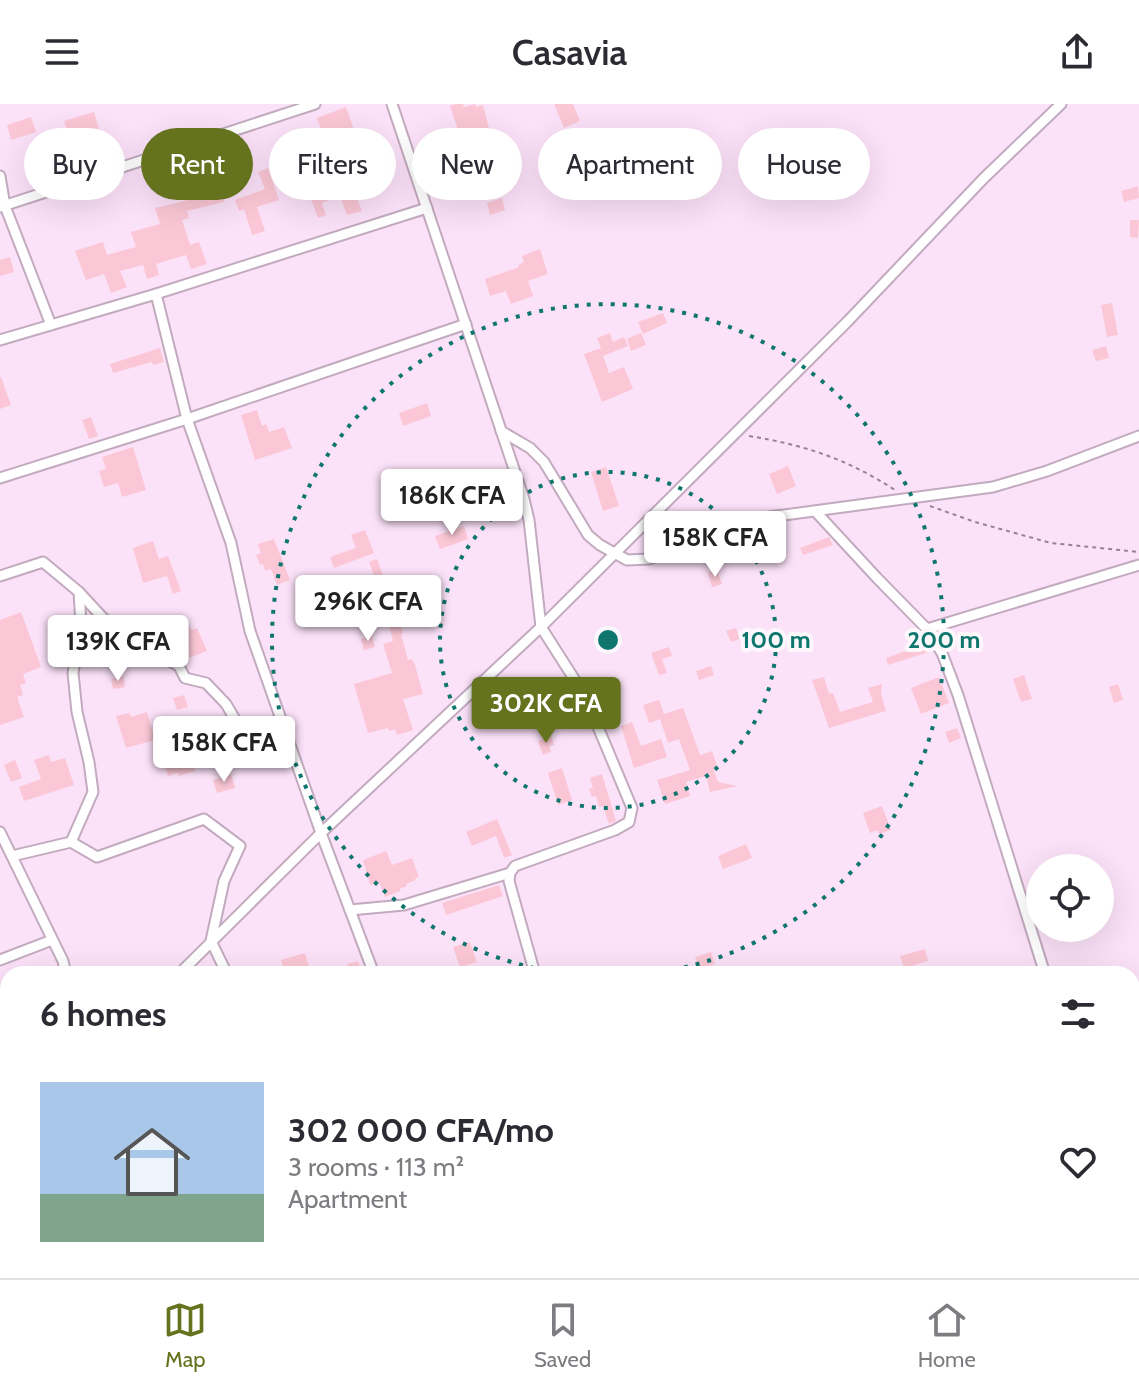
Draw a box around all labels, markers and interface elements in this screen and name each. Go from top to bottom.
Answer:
icon: menu [40,30,84,74]
text: Casavia [512,30,627,74]
icon: share [1055,30,1099,74]
chip: Buy [24,128,125,200]
chip: Rent [141,128,253,200]
chip: Filters [269,128,396,200]
chip: New [412,128,522,200]
chip: Apartment [538,128,722,200]
chip: House [738,128,870,200]
pin: 186K CFA [369,469,535,537]
text: 186K CFA [399,479,505,511]
pin: 158K CFA [632,511,798,579]
text: 158K CFA [662,521,768,553]
pin: 296K CFA [285,575,451,643]
text: 296K CFA [313,585,423,617]
pin: 139K CFA [35,615,201,683]
text: 139K CFA [66,625,170,657]
text: 100 m [741,625,811,654]
text: 200 m [908,625,980,654]
centre of rings [594,626,622,654]
pin: 302K CFA [463,677,629,745]
text: 302K CFA [490,687,602,719]
pin: 158K CFA [141,716,307,784]
text: 158K CFA [171,726,277,758]
map controls [1026,854,1114,942]
button: locate [1026,854,1114,942]
icon: filters [1056,992,1100,1036]
text: 6 homes [40,993,166,1035]
text: 302 000 CFA/mo [288,1109,554,1151]
icon: home [104,1114,200,1210]
icon: heart [1056,1140,1100,1184]
text: 3 rooms · 113 m² [288,1151,464,1183]
text: Apartment [288,1183,407,1215]
tab: Map [163,1298,207,1373]
tab: Saved [534,1298,591,1373]
tab: Home [918,1298,976,1373]

